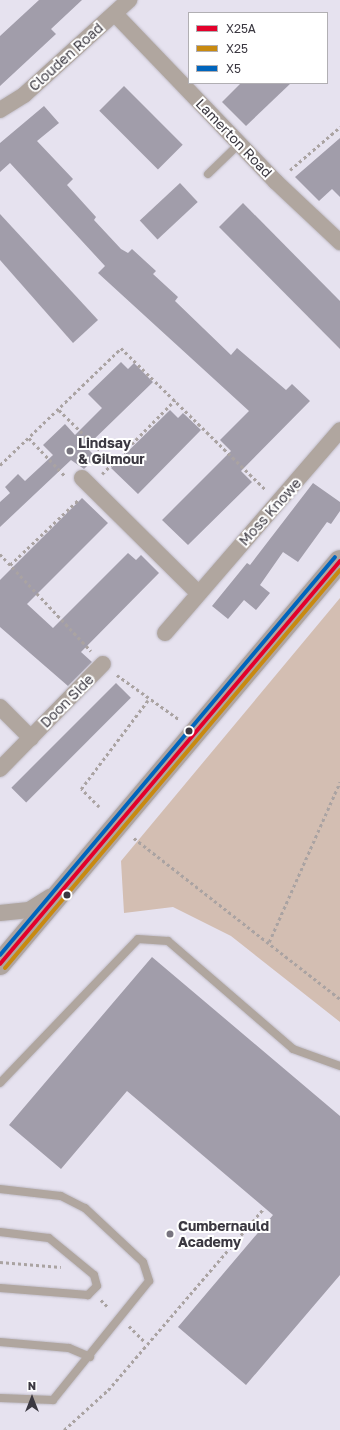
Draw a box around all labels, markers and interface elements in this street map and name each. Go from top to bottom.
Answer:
legend [188,12,328,84]
street label: Clouden Road [25,19,107,95]
text: X25A [226,21,256,36]
text: X25 [226,41,248,56]
text: X5 [226,61,241,76]
street label: Lamerton Road [192,95,276,181]
place label: Lindsay & Gilmour [78,435,145,468]
marker: Lindsay & Gilmour [65,446,75,456]
street label: Moss Knowe [235,475,305,549]
street label: Doon Side [37,671,97,731]
unlabelled marker [184,726,194,736]
unlabelled marker [62,890,72,900]
place label: Cumbernauld Academy [178,1218,269,1250]
marker: Cumbernauld Academy [165,1229,175,1239]
north arrow [12,1378,52,1418]
text: N [28,1379,36,1392]

